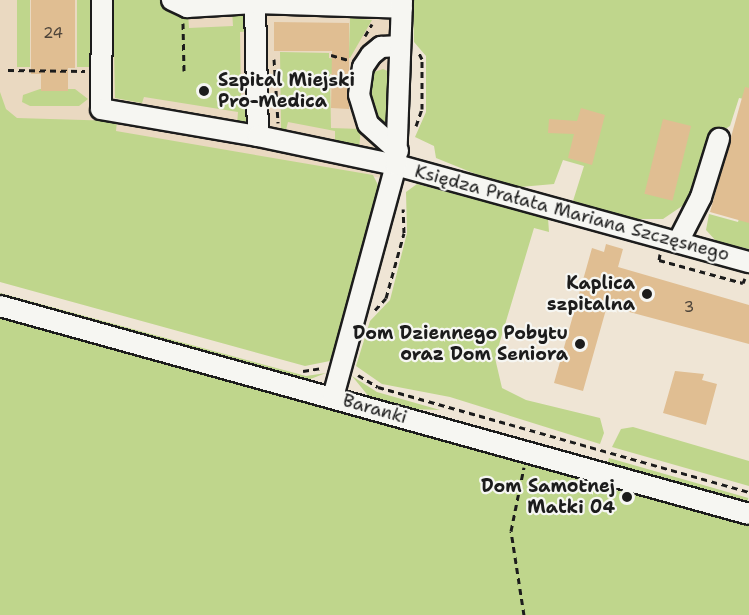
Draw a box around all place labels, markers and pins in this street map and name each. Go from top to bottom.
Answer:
place label: Szpital Miejski Pro-Medica [218,70,355,112]
marker: Szpital Miejski Pro-Medica [195,82,213,100]
place label: Kaplica szpitalna [547,273,635,316]
marker: Kaplica szpitalna [640,287,654,301]
place label: Dom Dziennego Pobytu oraz Dom Seniora [353,323,568,366]
marker: Dom Dziennego Pobytu oraz Dom Seniora [573,337,587,351]
place label: Dom Samotnej Matki 04 [481,476,615,518]
marker: Dom Samotnej Matki 04 [620,490,634,504]

